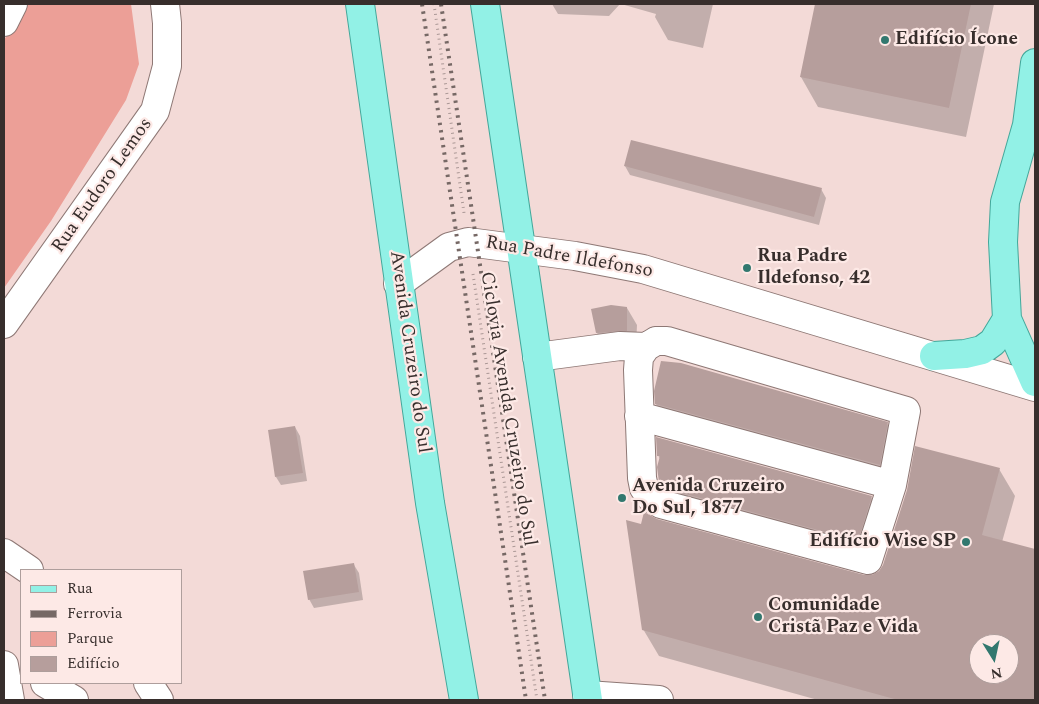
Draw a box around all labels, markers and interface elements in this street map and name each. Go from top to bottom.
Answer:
place label: Edifício Ícone [895,29,1018,51]
marker: Edifício Ícone [879,34,891,46]
street label: Rua Eudoro Lemos [48,114,158,258]
street label: Rua Padre Ildefonso [484,232,654,284]
place label: Rua Padre Ildefonso, 42 [757,246,870,290]
street label: Avenida Cruzeiro do Sul [384,249,434,455]
marker: Rua Padre Ildefonso, 42 [741,262,753,274]
street label: Ciclovia Avenida Cruzeiro do Sul [474,270,540,548]
place label: Avenida Cruzeiro Do Sul, 1877 [632,476,785,520]
marker: Avenida Cruzeiro Do Sul, 1877 [616,492,628,504]
place label: Edifício Wise SP [809,531,956,553]
marker: Edifício Wise SP [960,536,972,548]
legend [20,569,182,684]
text: Rua [67,577,93,600]
place label: Comunidade Cristã Paz e Vida [768,595,918,639]
text: Ferrovia [67,602,122,625]
marker: Comunidade Cristã Paz e Vida [752,611,764,623]
text: Parque [67,627,114,650]
north arrow [969,634,1019,684]
text: Edifício [67,652,120,675]
text: N [989,662,1004,685]

